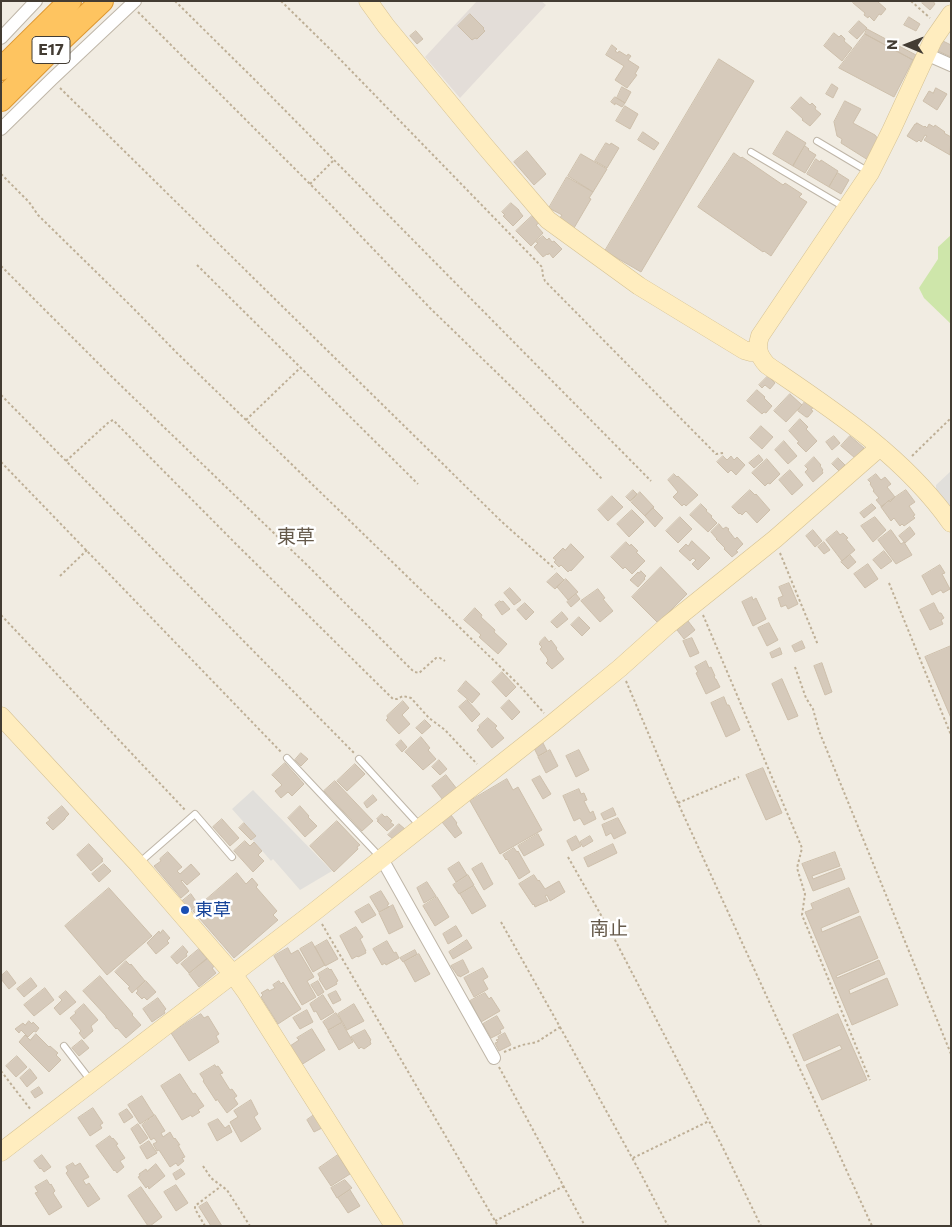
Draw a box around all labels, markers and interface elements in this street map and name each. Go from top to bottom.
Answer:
north arrow [882,20,932,70]
road number: E17 [32,36,70,64]
text: N [883,39,900,50]
district label: 東草 [277,526,315,548]
place label: 東草 [195,899,231,921]
marker: 東草 [179,904,191,916]
district label: 南止 [590,918,628,940]

